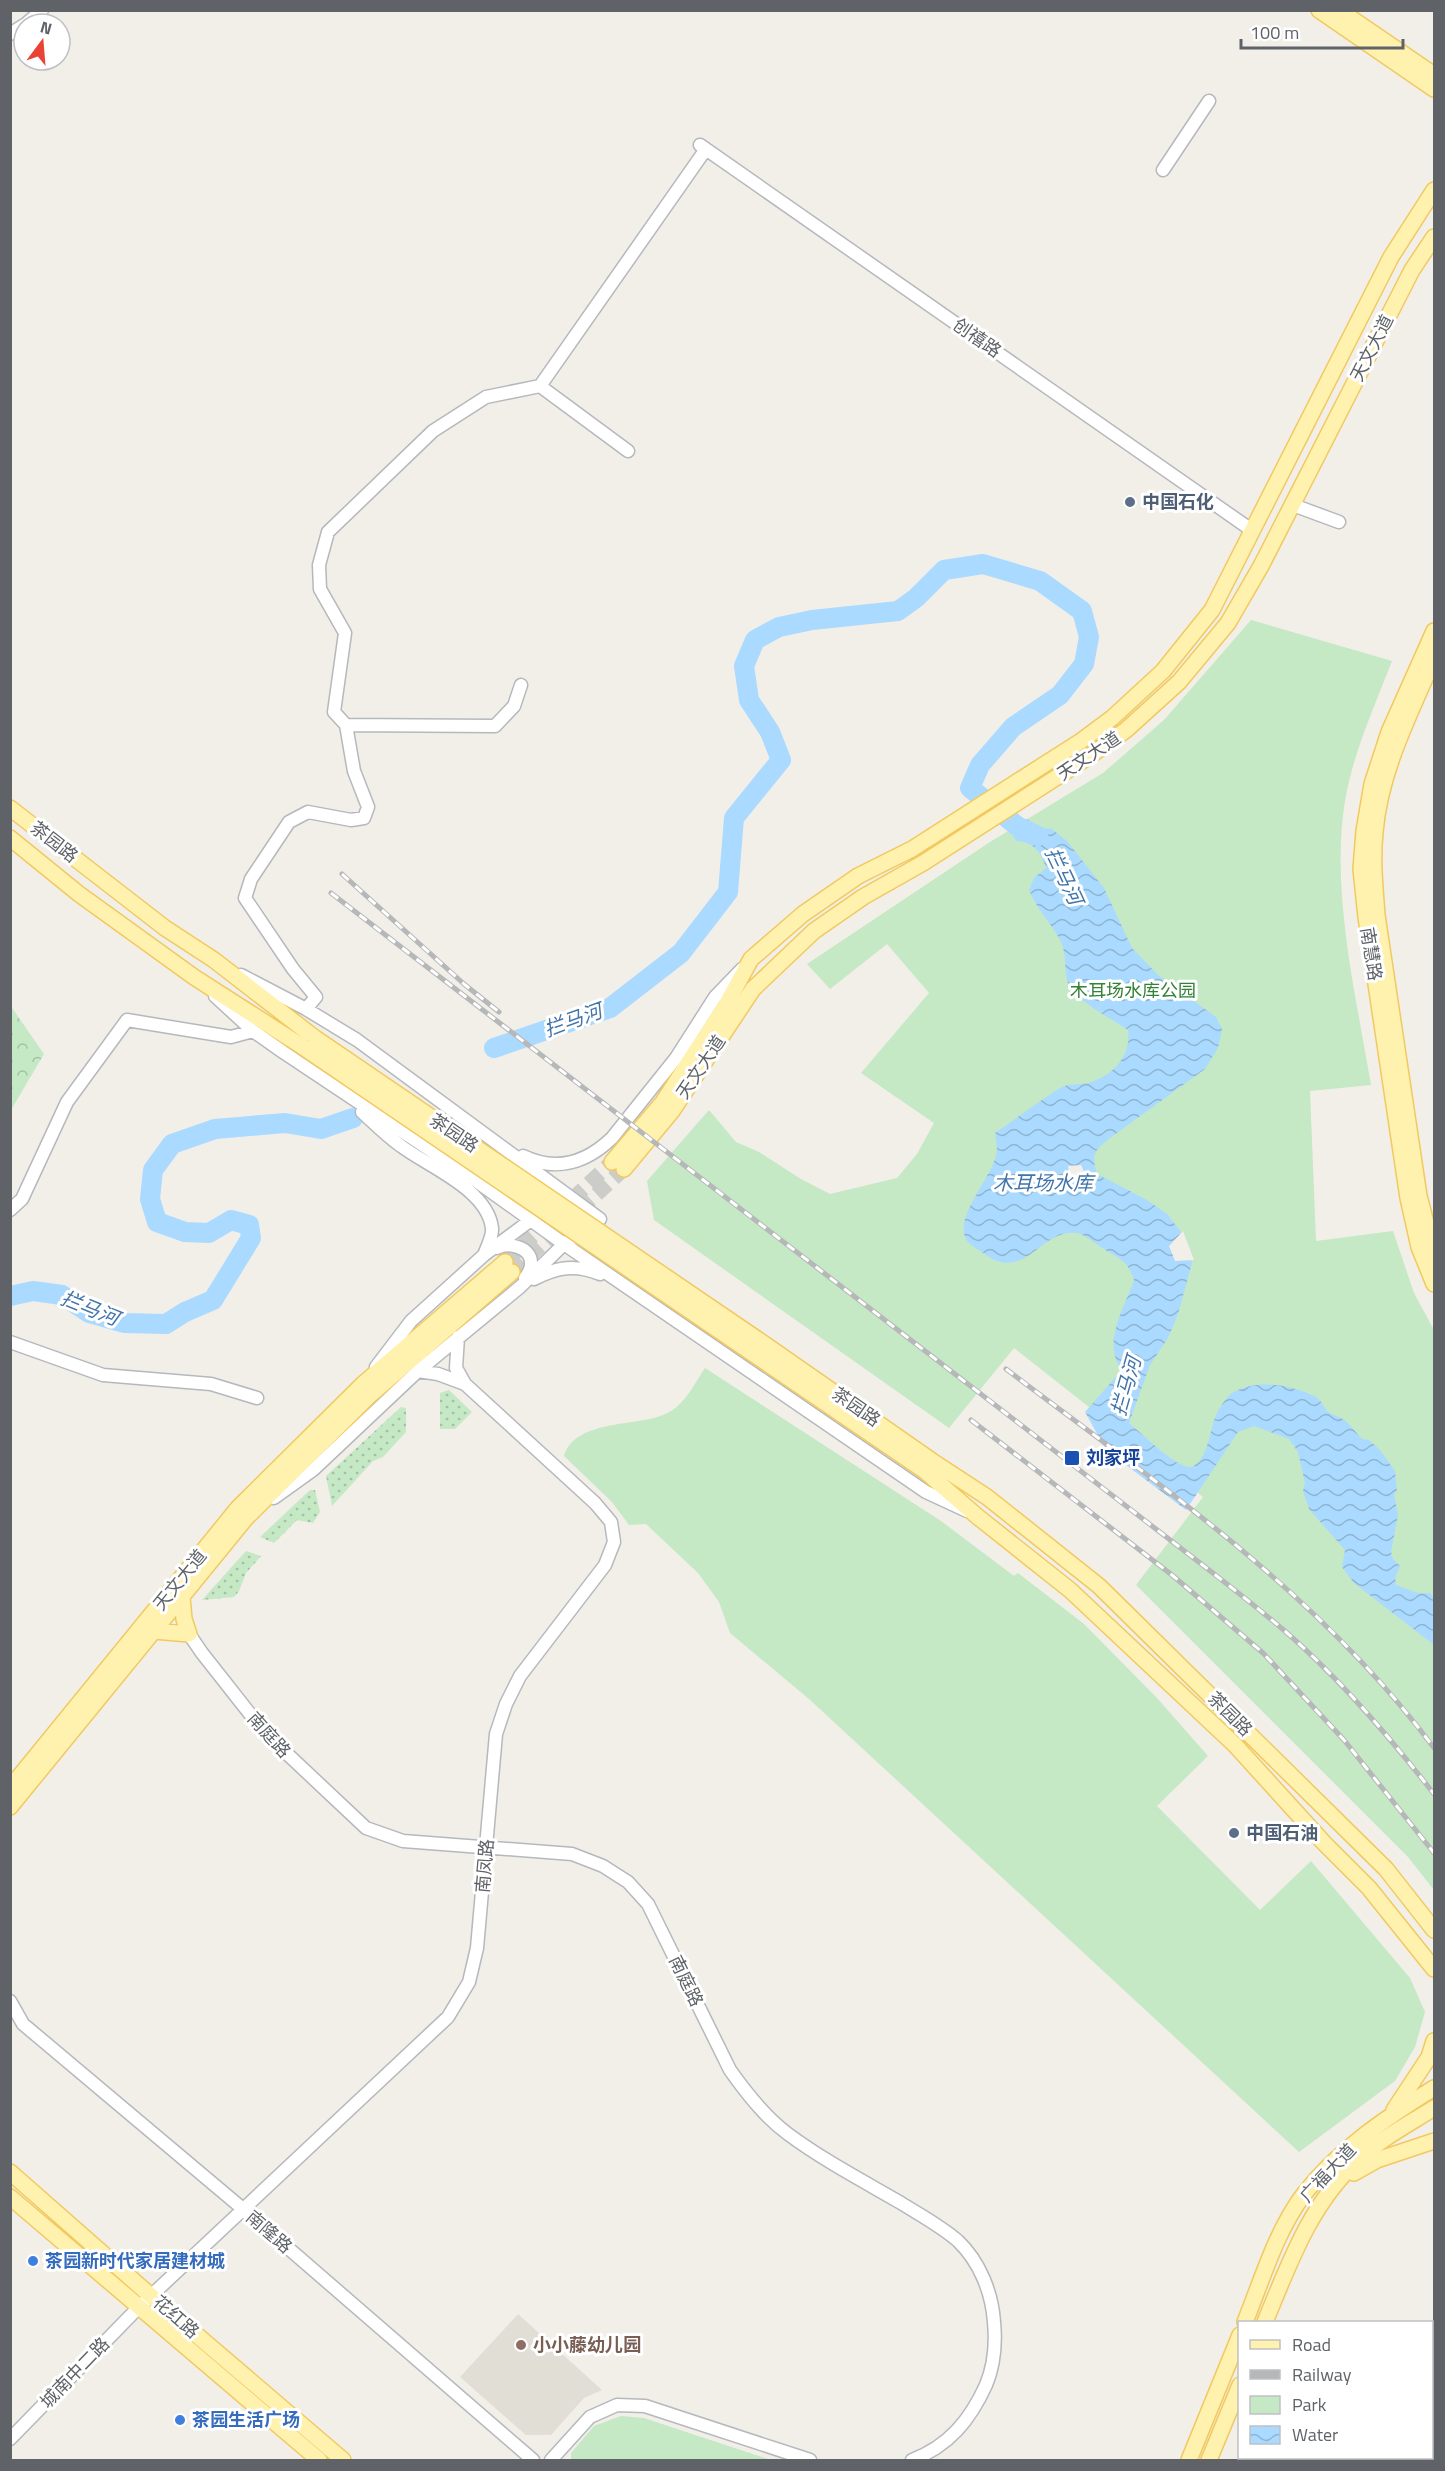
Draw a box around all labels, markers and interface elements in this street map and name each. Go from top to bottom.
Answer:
north arrow [12,12,72,72]
scale bar [1241,12,1403,50]
text: N [37,15,55,41]
text: 100 m [1250,19,1299,46]
street label: 天文大道 [1343,310,1400,386]
street label: 创禧路 [947,311,1007,364]
place label: 中国石化 [1142,488,1214,515]
marker: 中国石化 [1123,495,1137,509]
street label: 天文大道 [1051,724,1126,787]
street label: 茶园路 [25,814,84,869]
water label: 拦马河 [1038,842,1093,913]
street label: 南慧路 [1354,925,1389,983]
park label: 木耳场水库公园 [1070,977,1196,1004]
water label: 拦马河 [539,993,610,1044]
street label: 天文大道 [669,1029,732,1104]
street label: 茶园路 [424,1106,484,1159]
water label: 木耳场水库 [993,1167,1096,1198]
water label: 拦马河 [57,1282,128,1335]
water label: 拦马河 [1102,1349,1150,1419]
street label: 茶园路 [826,1380,886,1433]
place label: 刘家坪 [1086,1444,1140,1471]
marker: 刘家坪 [1063,1449,1081,1467]
street label: 天文大道 [146,1543,213,1616]
street label: 茶园路 [1202,1685,1259,1742]
street label: 南庭路 [241,1706,297,1764]
place label: 中国石油 [1246,1819,1318,1846]
marker: 中国石油 [1227,1826,1241,1840]
street label: 南凤路 [469,1838,500,1894]
street label: 南庭路 [662,1951,710,2011]
street label: 广福大道 [1293,2137,1362,2208]
street label: 南隆路 [240,2204,299,2260]
place label: 茶园新时代家居建材城 [45,2247,225,2274]
marker: 茶园新时代家居建材城 [26,2254,40,2268]
street label: 花红路 [147,2289,206,2345]
legend [1238,2321,1433,2459]
street label: 城南中二路 [34,2331,116,2414]
place label: 小小藤幼儿园 [533,2331,641,2358]
text: Road [1292,2331,1331,2358]
marker: 小小藤幼儿园 [514,2338,528,2352]
text: Railway [1292,2361,1352,2388]
text: Park [1292,2391,1327,2418]
place label: 茶园生活广场 [192,2406,300,2433]
marker: 茶园生活广场 [173,2413,187,2427]
text: Water [1292,2421,1338,2448]

